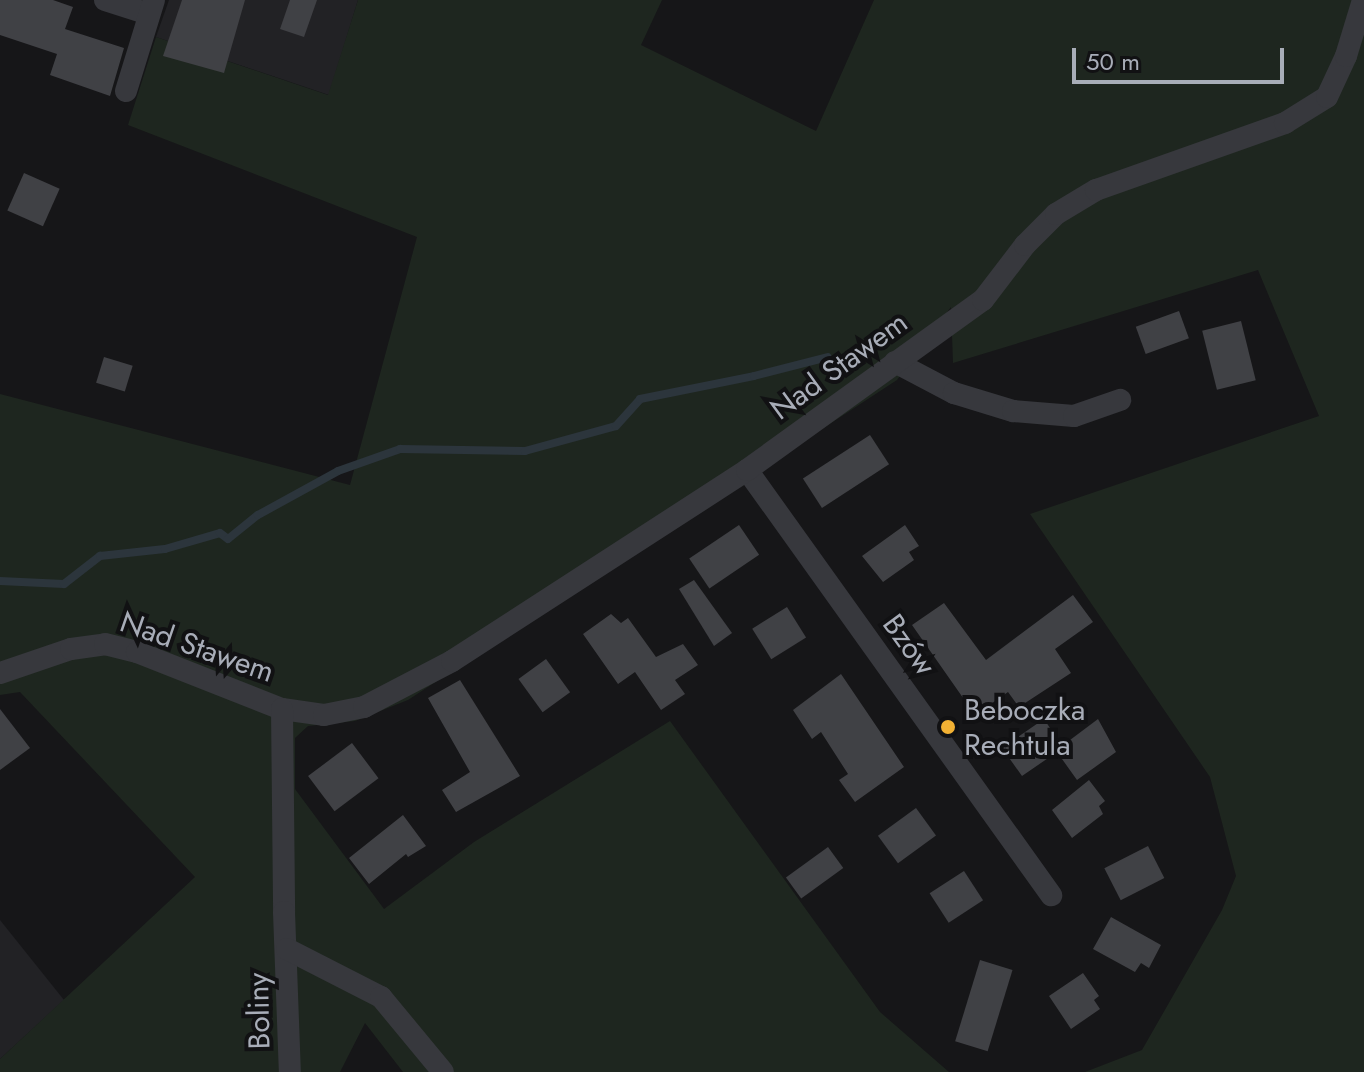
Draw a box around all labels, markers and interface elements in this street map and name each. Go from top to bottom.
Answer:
scale bar [1076,32,1288,82]
text: 50 m [1086,44,1140,79]
street label: Nad Stawem [763,304,915,428]
street label: Nad Stawem [115,604,279,690]
street label: Bzów [875,608,943,682]
place label: Beboczka Rechtula [964,692,1085,762]
marker: Beboczka Rechtula [939,718,957,736]
street label: Boliny [240,972,278,1050]

